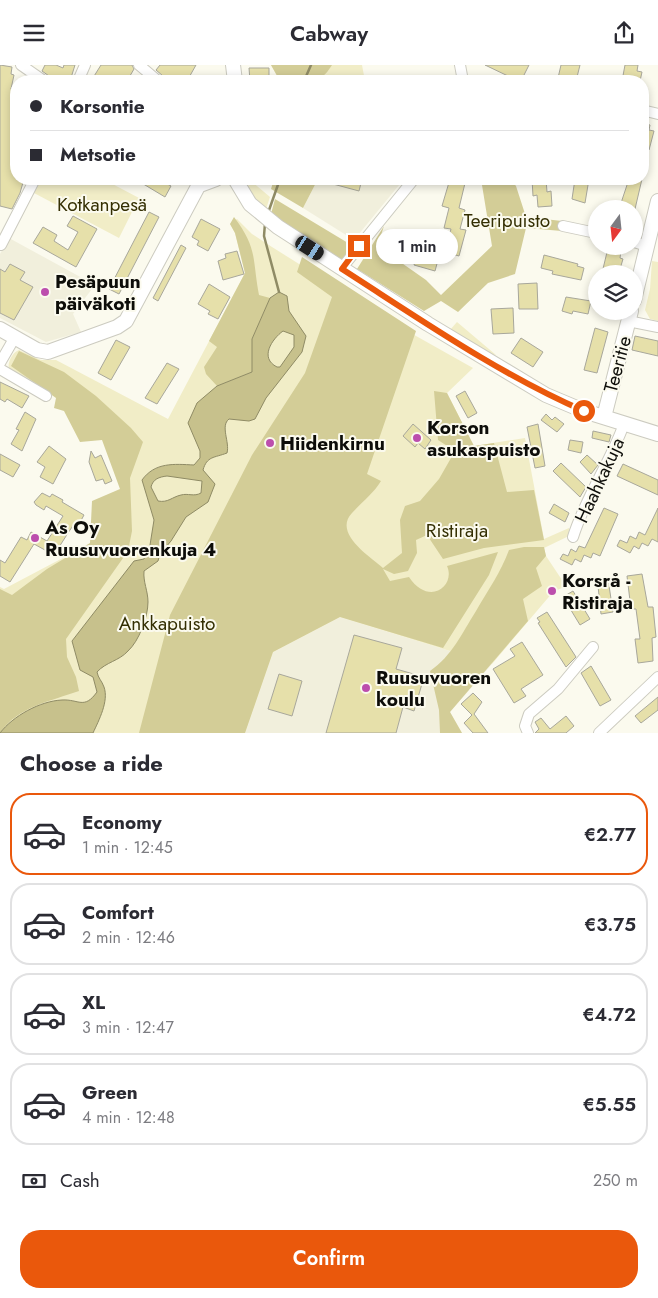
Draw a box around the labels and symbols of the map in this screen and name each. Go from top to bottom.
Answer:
park label: Kotkanpesä [57,191,147,218]
north arrow [588,200,642,255]
park label: Teeripuisto [464,207,550,234]
callout: 1 min [376,229,459,263]
car [293,234,326,262]
route end [348,235,370,257]
place label: Pesäpuun päiväkoti [55,268,141,317]
marker: Pesäpuun päiväkoti [39,286,51,298]
street label: Teeritie [597,333,638,395]
route start [573,400,595,422]
place label: Korson asukaspuisto [427,414,541,463]
place label: Hiidenkirnu [280,430,385,457]
marker: Korson asukaspuisto [411,432,423,444]
street label: Haahkakuja [568,433,631,527]
marker: Hiidenkirnu [264,437,276,449]
place label: As Oy Ruusuvuorenkuja 4 [44,514,216,563]
park label: Ristiraja [426,517,488,544]
marker: As Oy Ruusuvuorenkuja 4 [29,532,41,544]
place label: Korsrå - Ristiraja [562,567,633,616]
marker: Korsrå - Ristiraja [546,585,558,597]
park label: Ankkapuisto [119,610,215,637]
place label: Ruusuvuoren koulu [376,664,491,713]
marker: Ruusuvuoren koulu [360,682,372,694]

